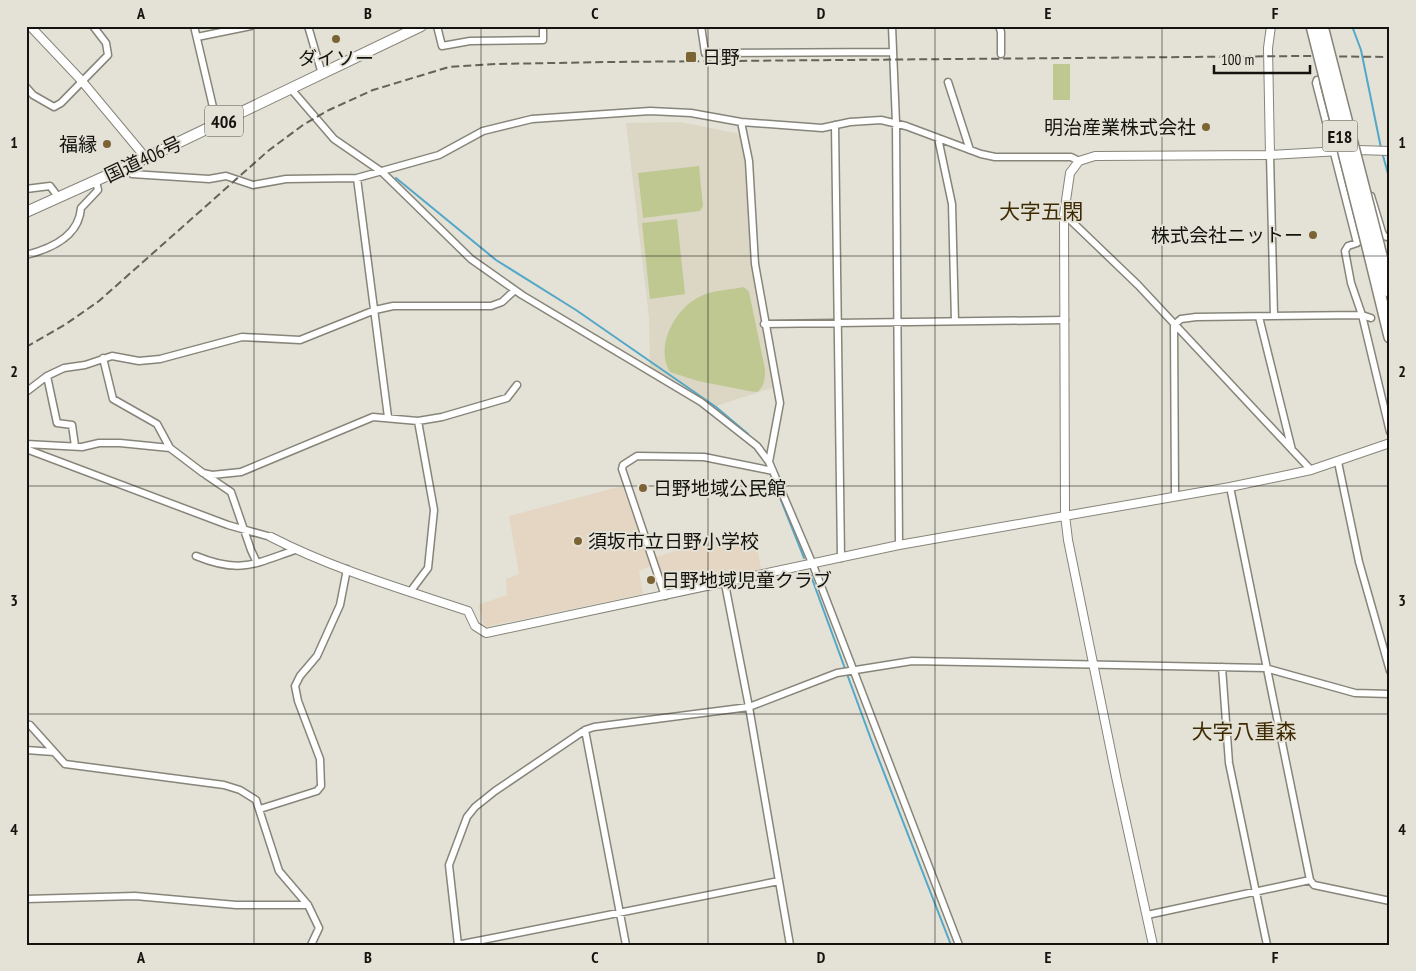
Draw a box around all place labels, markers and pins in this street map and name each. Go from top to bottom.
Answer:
marker: ダイソー [330,33,342,45]
place label: 日野 [702,45,740,69]
place label: ダイソー [298,46,374,70]
marker: 日野 [684,50,698,64]
place label: 明治産業株式会社 [1044,115,1196,139]
marker: 明治産業株式会社 [1200,121,1212,133]
place label: 福縁 [59,132,97,156]
marker: 福縁 [101,138,113,150]
place label: 株式会社ニットー [1151,223,1303,247]
marker: 株式会社ニットー [1307,229,1319,241]
place label: 日野地域公民館 [653,476,786,500]
marker: 日野地域公民館 [637,482,649,494]
place label: 須坂市立日野小学校 [588,529,759,553]
marker: 須坂市立日野小学校 [572,535,584,547]
place label: 日野地域児童クラブ [661,568,832,592]
marker: 日野地域児童クラブ [645,574,657,586]

